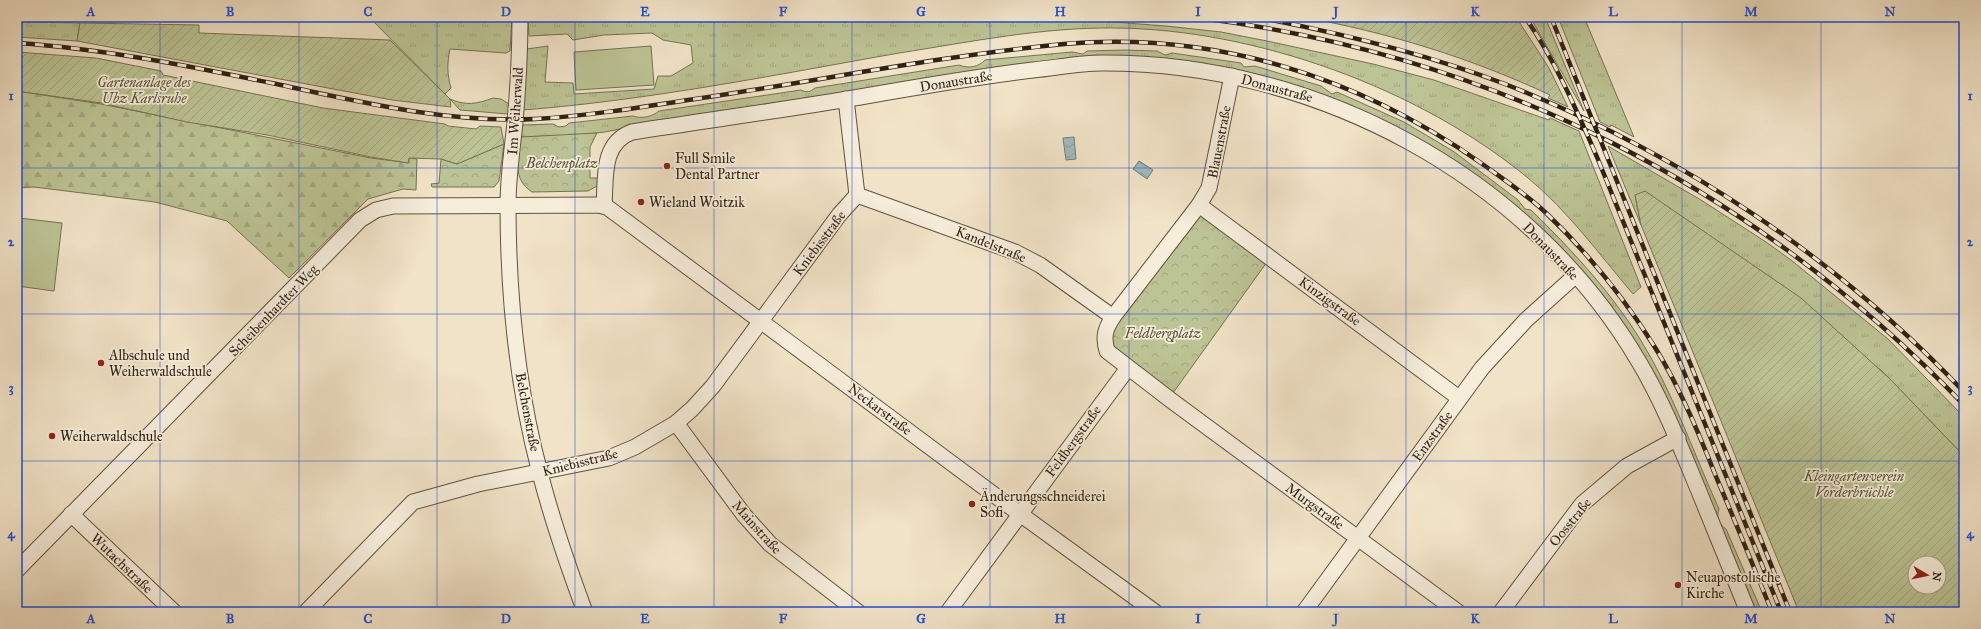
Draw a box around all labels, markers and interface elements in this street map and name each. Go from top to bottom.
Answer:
text: A [86,4,96,20]
text: B [226,4,235,20]
text: C [364,4,373,20]
text: D [501,4,511,20]
text: E [640,4,650,20]
text: F [779,4,788,20]
text: G [916,4,926,20]
text: H [1054,4,1066,20]
text: I [1195,4,1201,20]
text: J [1331,4,1339,20]
text: K [1470,4,1480,20]
text: L [1608,4,1618,20]
text: M [1744,4,1758,20]
text: N [1884,4,1896,20]
street label: Im Weiherwald [504,67,527,155]
street label: Donaustraße [918,67,994,96]
street label: Donaustraße [1239,71,1315,106]
park label: Gartenanlage des Ubz Karlsruhe [97,74,192,107]
text: 1 [8,88,14,104]
text: 1 [1967,88,1973,104]
street label: Blauenstraße [1204,104,1235,180]
place label: Full Smile Dental Partner [675,150,760,183]
park label: Belchenplatz [525,155,598,173]
marker: Full Smile Dental Partner [662,161,672,171]
place label: Wieland Woitzik [649,194,745,211]
marker: Wieland Woitzik [636,197,646,207]
street label: Kniebisstraße [789,207,849,279]
street label: Donaustraße [1519,219,1582,284]
street label: Kandelstraße [953,223,1029,266]
text: 2 [8,234,15,250]
text: 2 [1967,234,1974,250]
street label: Scheibenhardter Weg [225,260,322,360]
street label: Kinzigstraße [1295,273,1364,330]
park label: Feldbergplatz [1124,325,1201,343]
place label: Albschule und Weiherwaldschule [108,347,212,380]
marker: Albschule und Weiherwaldschule [96,358,106,368]
street label: Belchenstraße [512,371,544,453]
text: 3 [8,380,14,396]
street label: Neckarstraße [844,380,915,439]
text: 3 [1967,380,1973,396]
street label: Feldbergstraße [1042,402,1105,480]
street label: Enzstraße [1408,408,1457,465]
place label: Weiherwaldschule [60,428,163,445]
marker: Weiherwaldschule [47,431,57,441]
street label: Kniebisstraße [541,445,620,480]
park label: Kleingartenverein Vorderbrüchle [1803,468,1905,501]
street label: Murgstraße [1282,480,1347,533]
place label: Änderungsschneiderei Sofi [979,487,1106,521]
street label: Oosstraße [1546,495,1595,550]
street label: Mainstraße [728,497,785,558]
marker: Änderungsschneiderei Sofi [967,499,977,509]
text: 4 [7,526,15,542]
text: 4 [1966,526,1974,542]
street label: Wutachstraße [87,530,156,597]
north arrow [1907,555,1947,595]
place label: Neuapostolische Kirche [1686,569,1781,602]
text: N [1929,571,1944,583]
marker: Neuapostolische Kirche [1673,580,1683,590]
text: A [86,611,96,627]
text: B [226,611,235,627]
text: C [364,611,373,627]
text: D [501,611,511,627]
text: E [640,611,650,627]
text: F [779,611,788,627]
text: G [916,611,926,627]
text: H [1054,611,1066,627]
text: I [1195,611,1201,627]
text: J [1331,611,1339,627]
text: K [1470,611,1480,627]
text: L [1608,611,1618,627]
text: M [1744,611,1758,627]
text: N [1884,611,1896,627]

